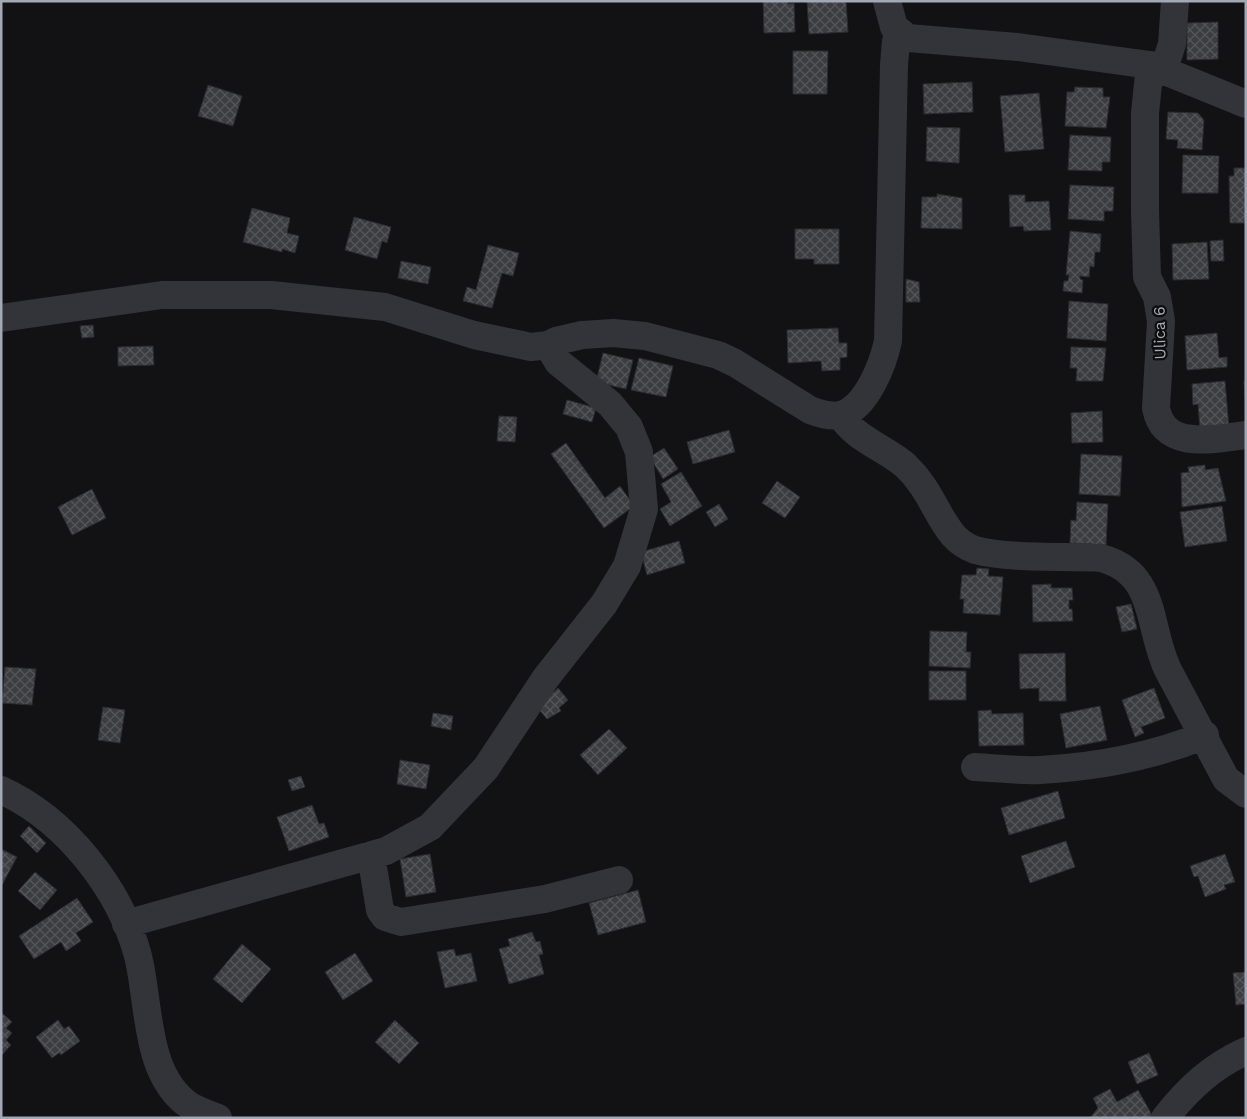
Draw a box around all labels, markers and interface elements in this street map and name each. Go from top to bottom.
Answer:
street label: Ulica 6 [1150,306,1169,360]

